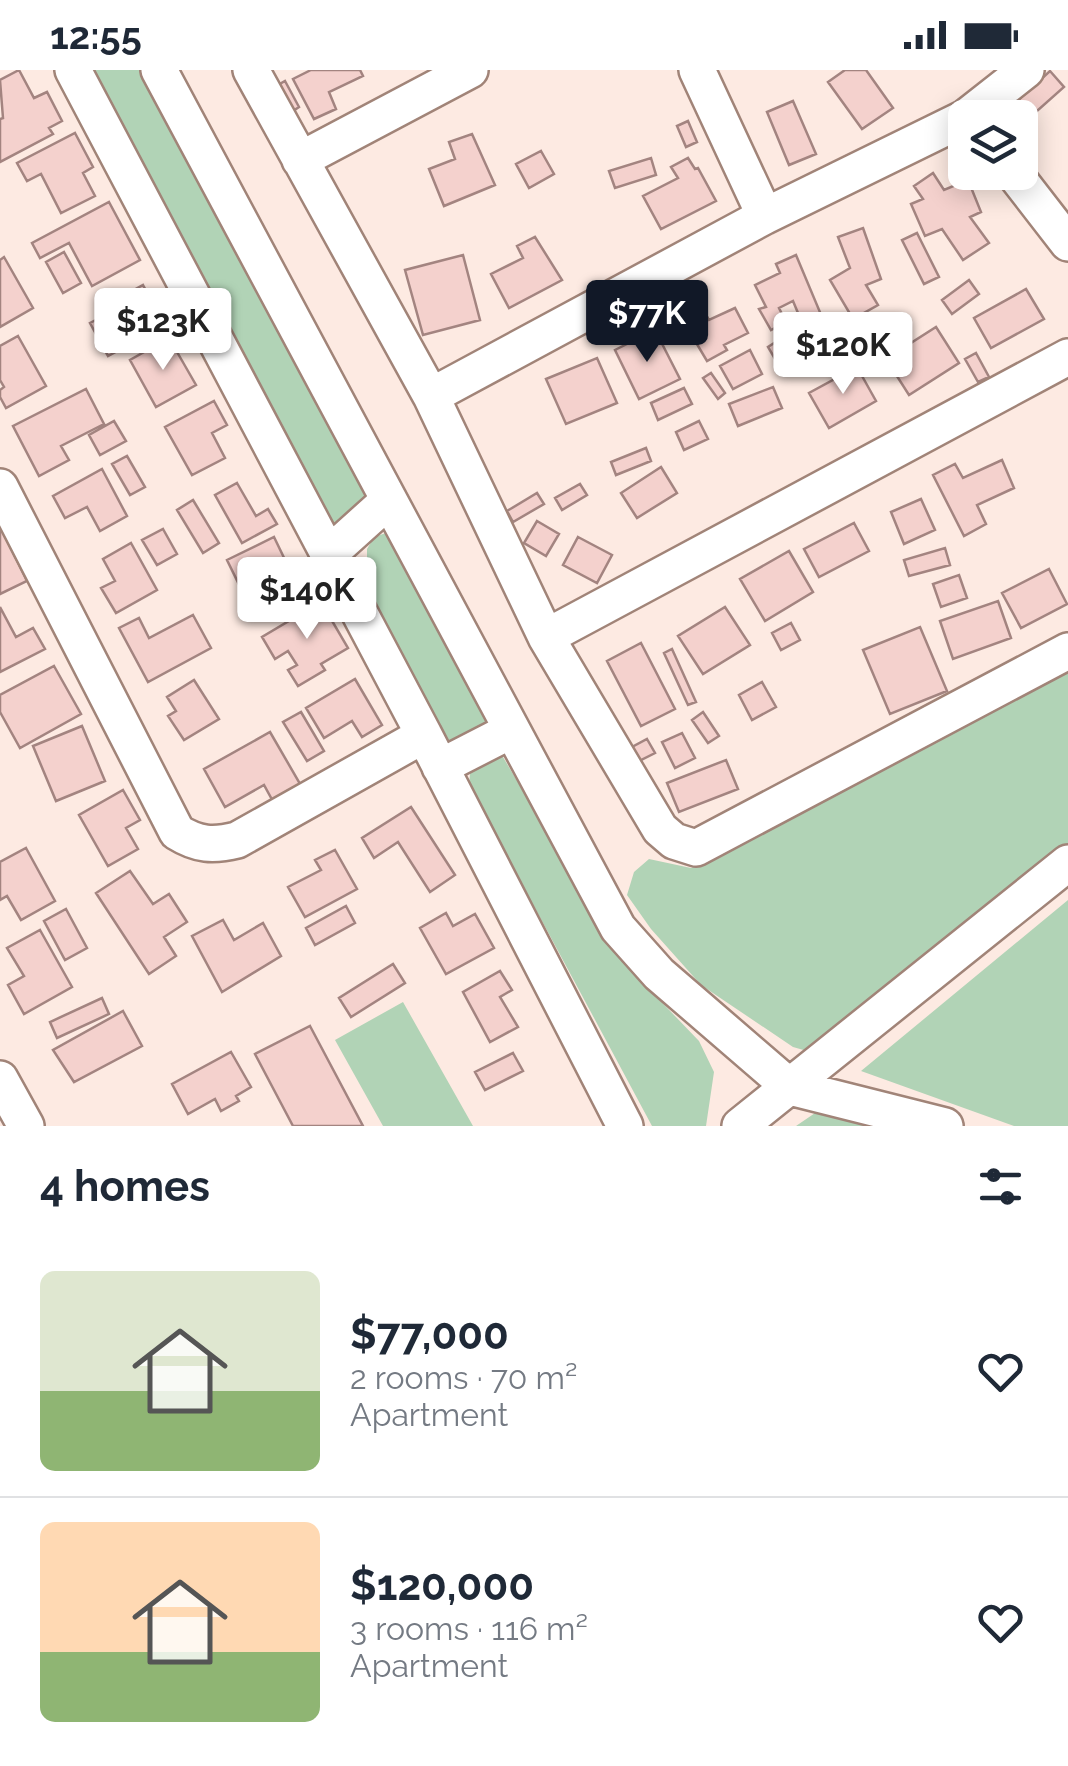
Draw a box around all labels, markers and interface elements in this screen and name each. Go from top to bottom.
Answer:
text: 12:55 [50,13,142,58]
map controls [948,100,1038,190]
button: layers [948,100,1038,190]
pin: $77K [588,280,706,365]
pin: $123K [93,288,233,373]
text: $77K [608,294,686,331]
text: $123K [116,302,210,339]
pin: $120K [773,312,913,397]
text: $120K [795,326,891,363]
pin: $140K [237,557,377,642]
text: $140K [259,571,355,608]
icon: filters [973,1159,1028,1214]
text: 4 homes [40,1162,210,1211]
text: $77,000 [350,1310,509,1359]
icon: home [120,1311,240,1431]
icon: heart [973,1344,1028,1399]
text: 2 rooms · 70 m² [350,1359,577,1396]
text: Apartment [350,1396,508,1433]
text: $120,000 [350,1561,534,1610]
icon: home [120,1562,240,1682]
icon: heart [973,1595,1028,1650]
text: 3 rooms · 116 m² [350,1610,588,1647]
text: Apartment [350,1647,508,1684]

